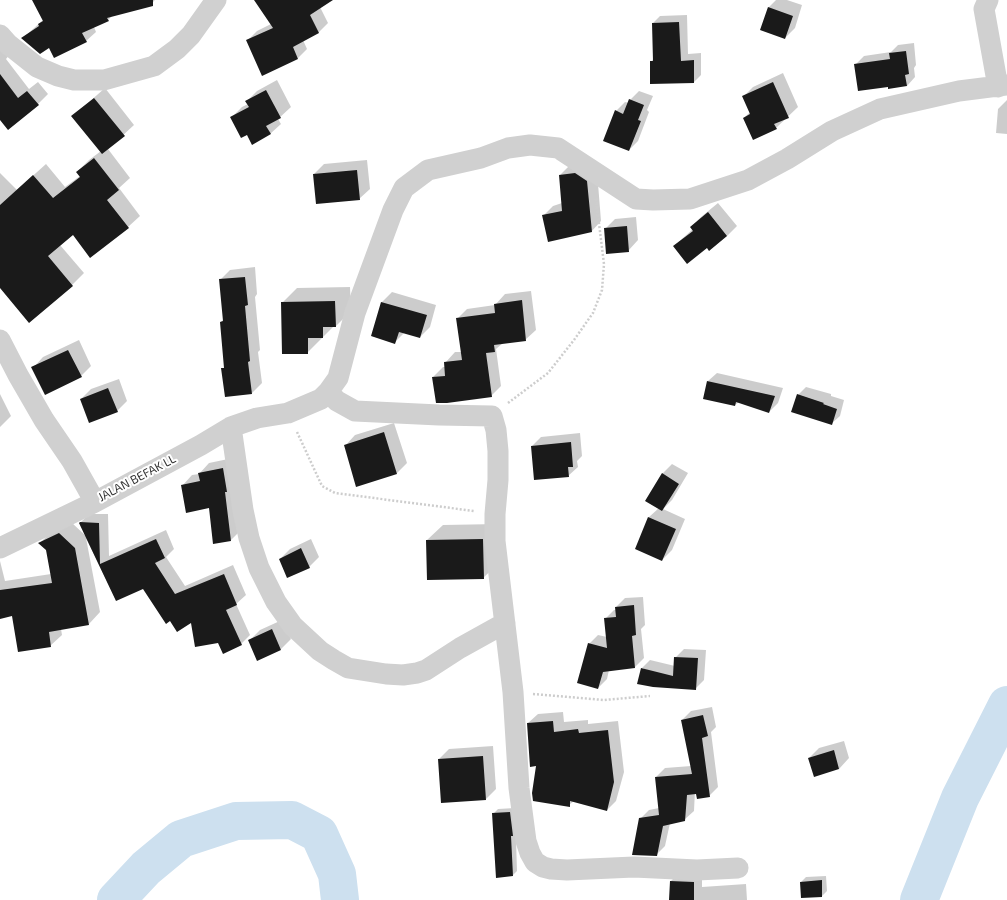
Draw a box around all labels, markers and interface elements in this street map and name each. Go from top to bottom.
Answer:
street label: JALAN BEFAK LL [96,451,178,505]

